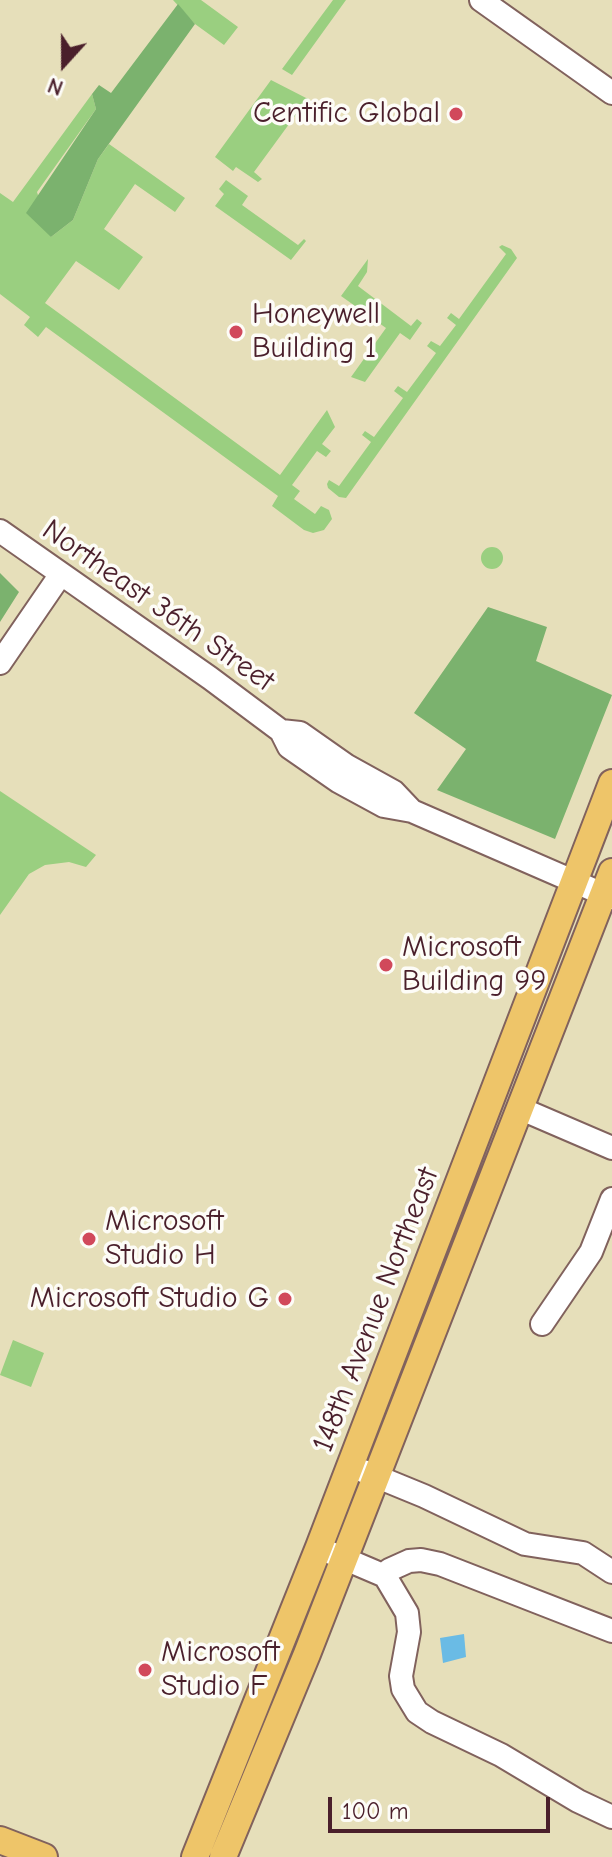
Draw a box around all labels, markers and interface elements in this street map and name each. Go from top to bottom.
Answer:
north arrow [24,24,104,104]
text: N [44,72,67,101]
place label: Centific Global [253,96,440,132]
marker: Centific Global [447,105,465,123]
place label: Honeywell Building 1 [252,297,380,368]
marker: Honeywell Building 1 [227,323,245,341]
street label: Northeast 36th Street [35,512,281,700]
place label: Microsoft Building 99 [402,930,546,1000]
marker: Microsoft Building 99 [377,956,395,974]
street label: 148th Avenue Northeast [305,1163,447,1457]
place label: Microsoft Studio H [105,1204,224,1274]
marker: Microsoft Studio H [80,1230,98,1248]
place label: Microsoft Studio G [30,1281,269,1317]
marker: Microsoft Studio G [276,1290,294,1308]
place label: Microsoft Studio F [161,1635,280,1706]
marker: Microsoft Studio F [136,1661,154,1679]
scale bar [332,1781,554,1831]
text: 100 m [342,1797,409,1825]

